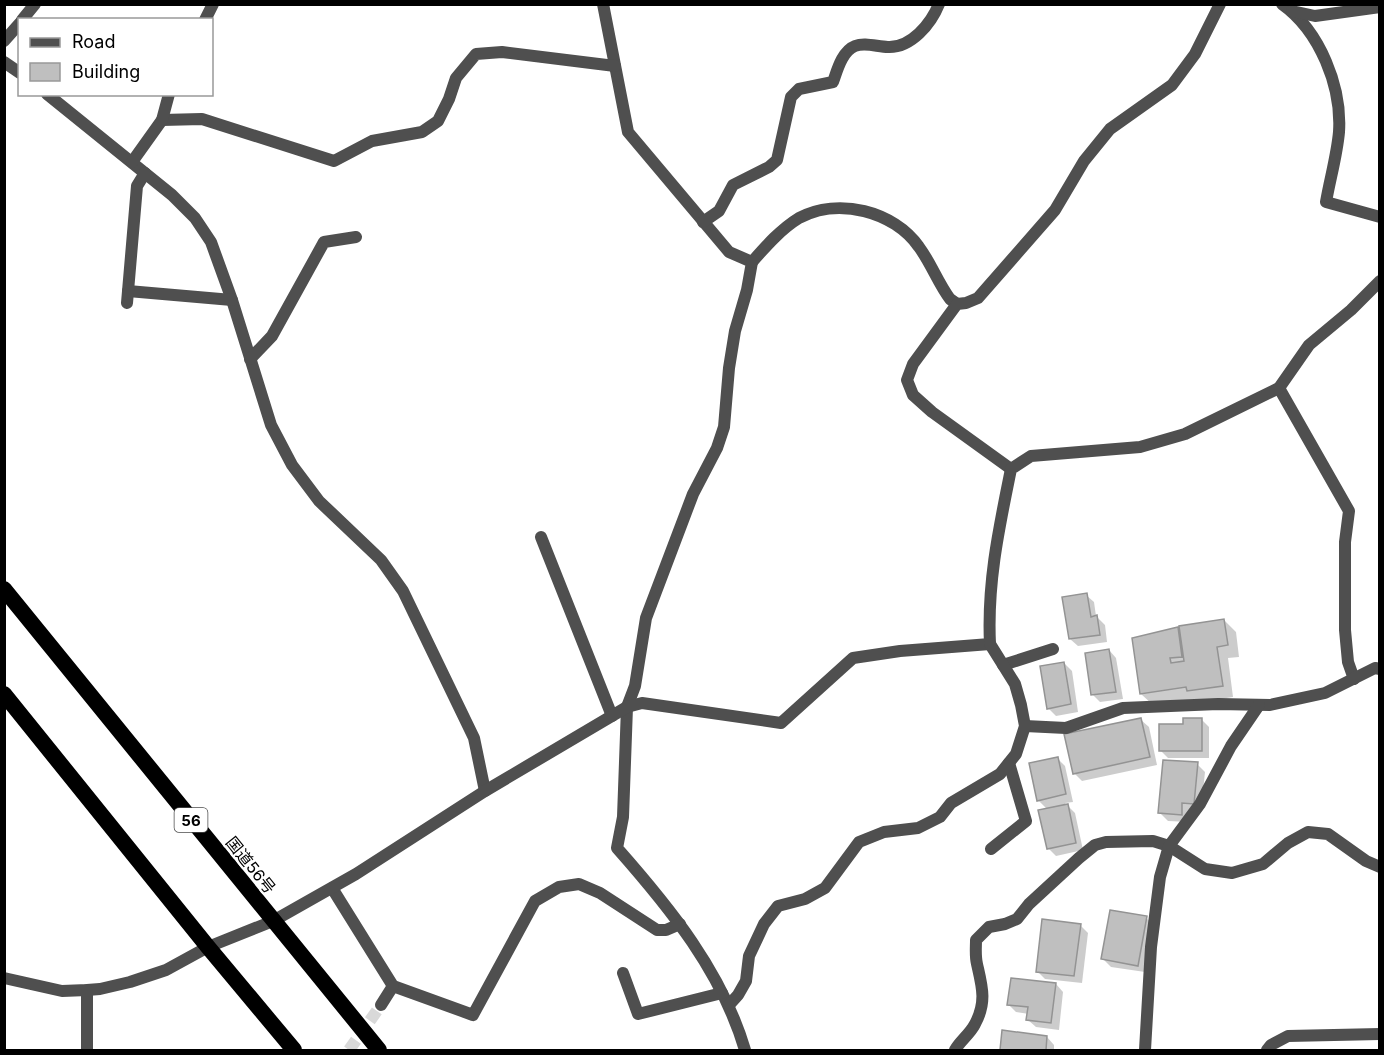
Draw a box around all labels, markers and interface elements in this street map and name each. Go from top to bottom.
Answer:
legend [18,18,213,96]
text: Road [72,31,115,52]
text: Building [72,61,140,82]
road number: 56 [174,808,207,832]
street label: 国道56号 [222,832,280,898]

